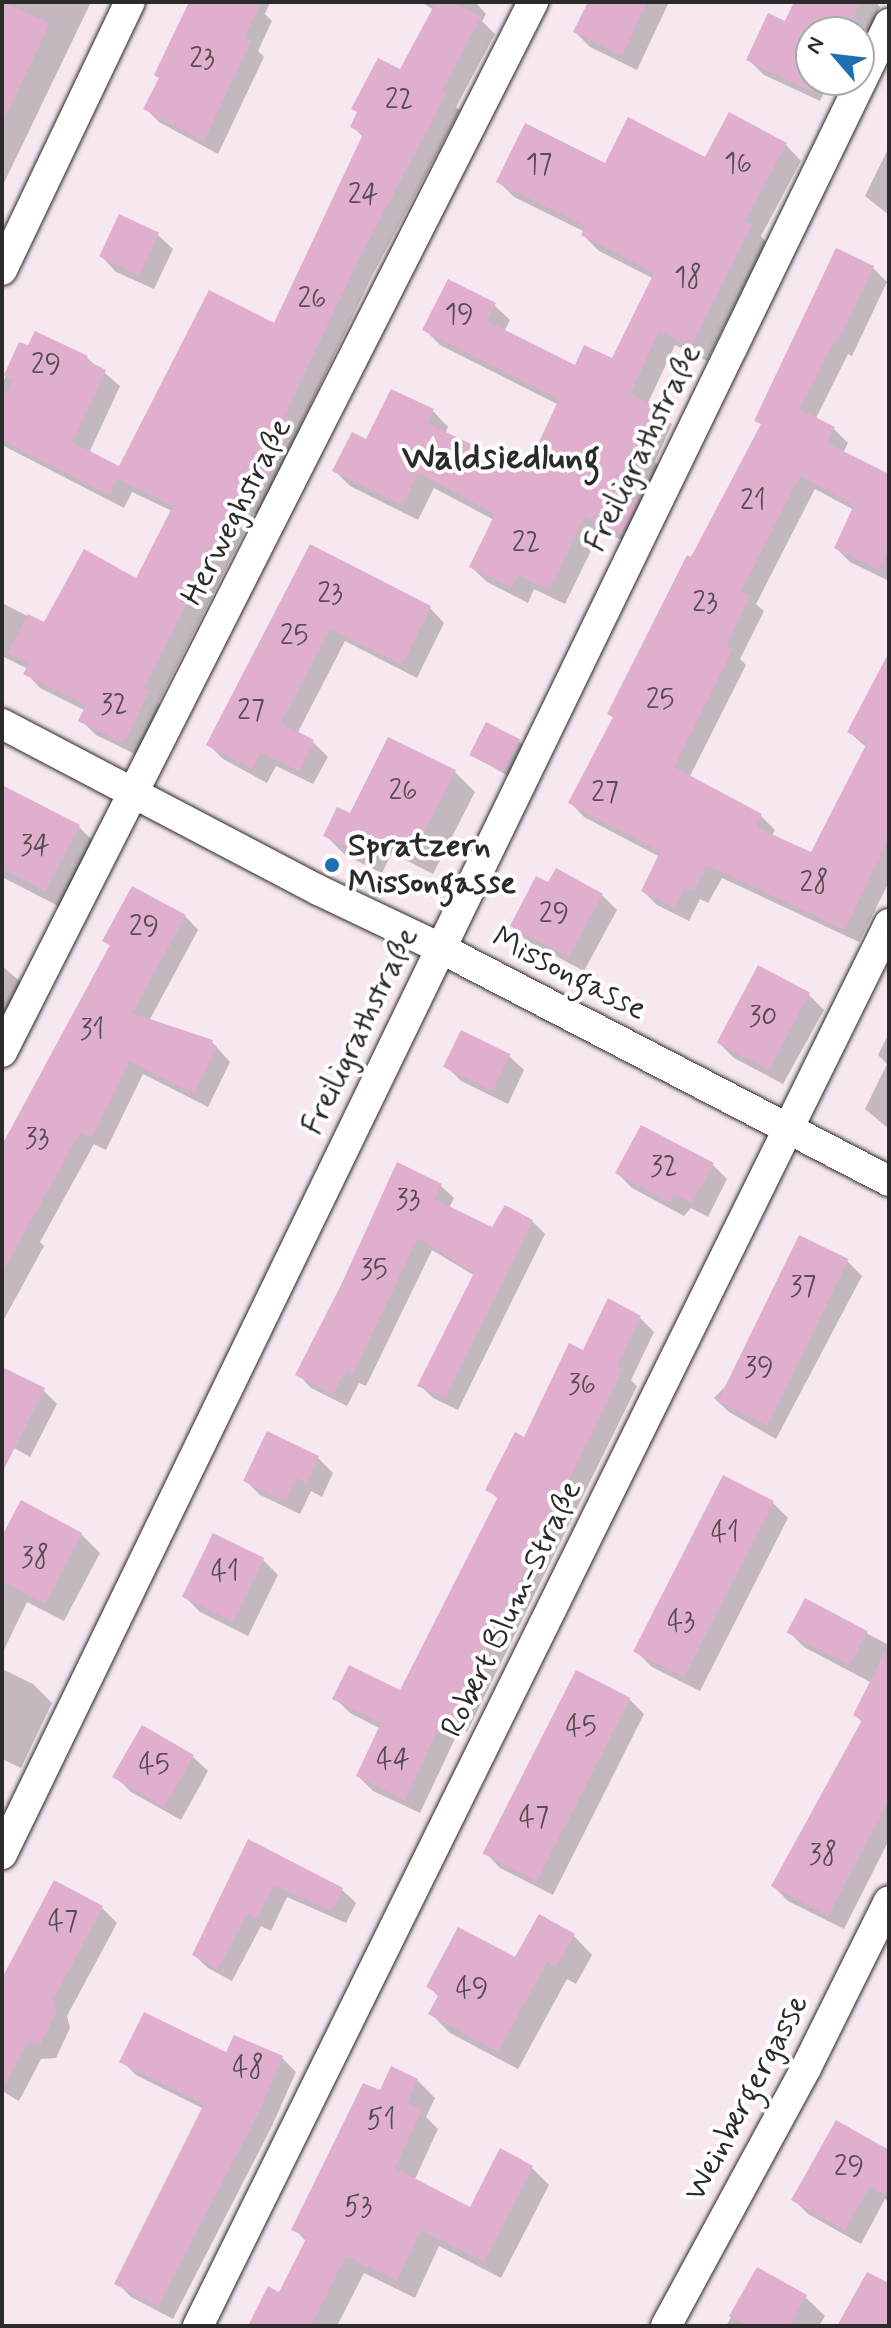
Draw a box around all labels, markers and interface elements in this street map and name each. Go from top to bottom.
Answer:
north arrow [795,16,875,96]
text: N [800,33,831,59]
house number: 23 [189,43,215,77]
house number: 22 [385,84,413,118]
house number: 16 [724,148,752,182]
house number: 17 [526,149,552,183]
house number: 24 [348,179,378,213]
house number: 18 [674,262,702,296]
house number: 26 [297,283,327,317]
house number: 19 [444,299,474,333]
street label: Freiligrathstraße [576,338,710,558]
house number: 29 [31,349,61,383]
street label: Herweghstraße [173,412,301,612]
district label: Waldsiedlung [402,437,600,481]
house number: 21 [740,485,766,519]
house number: 22 [512,527,540,561]
house number: 23 [317,578,343,612]
house number: 23 [692,587,718,621]
house number: 25 [280,620,308,654]
house number: 25 [646,684,674,718]
house number: 32 [100,689,128,723]
house number: 27 [237,695,265,729]
house number: 26 [388,775,418,809]
house number: 27 [591,777,619,811]
place label: Spratzern Missongasse [348,828,516,903]
house number: 34 [20,830,50,864]
marker: Spratzern Missongasse [323,856,341,874]
house number: 28 [799,867,829,901]
house number: 29 [539,898,569,932]
house number: 29 [129,911,159,945]
street label: Missongasse [485,919,653,1029]
street label: Freiligrathstraße [293,921,427,1141]
house number: 30 [749,1001,777,1035]
house number: 31 [80,1014,104,1048]
house number: 33 [25,1123,49,1157]
house number: 32 [650,1151,678,1185]
house number: 33 [396,1184,420,1218]
house number: 35 [360,1254,388,1288]
house number: 37 [790,1271,816,1305]
house number: 39 [744,1352,774,1386]
house number: 36 [568,1369,596,1403]
street label: Robert Blum-Straße [433,1473,591,1745]
house number: 41 [711,1517,739,1551]
house number: 38 [21,1542,49,1576]
house number: 41 [211,1556,239,1590]
house number: 43 [667,1606,695,1640]
house number: 45 [565,1711,597,1745]
house number: 44 [376,1744,410,1778]
house number: 45 [138,1749,170,1783]
house number: 47 [519,1802,549,1836]
house number: 38 [809,1839,837,1873]
house number: 47 [48,1906,78,1940]
house number: 49 [456,1973,488,2007]
street label: Weinbergergasse [676,1988,818,2208]
house number: 48 [232,2052,264,2086]
house number: 51 [367,2104,395,2138]
house number: 29 [834,2151,864,2185]
house number: 53 [344,2191,372,2225]

